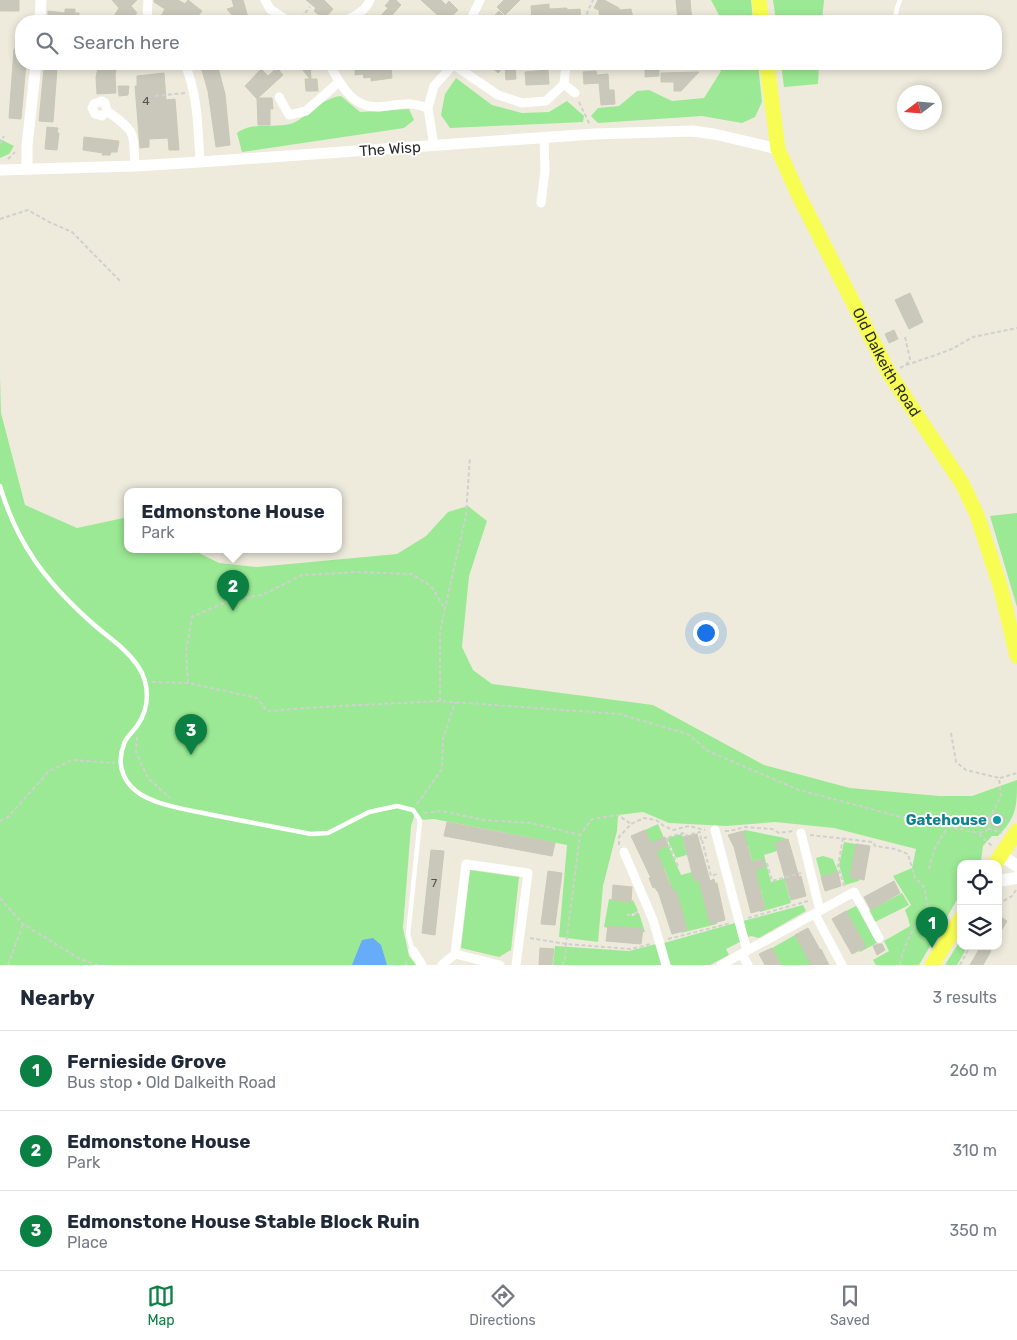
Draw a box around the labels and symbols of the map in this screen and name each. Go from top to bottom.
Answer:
north arrow [897,85,942,130]
house number: 4 [142,94,150,108]
street label: The Wisp [359,138,421,160]
street label: Old Dalkeith Road [848,305,924,420]
pin: 2 [217,570,249,611]
your location [693,620,719,646]
pin: 3 [175,714,207,755]
place label: Gatehouse [906,811,987,829]
marker: Gatehouse [991,814,1003,826]
house number: 7 [431,876,437,890]
pin: 1 [916,907,948,948]

